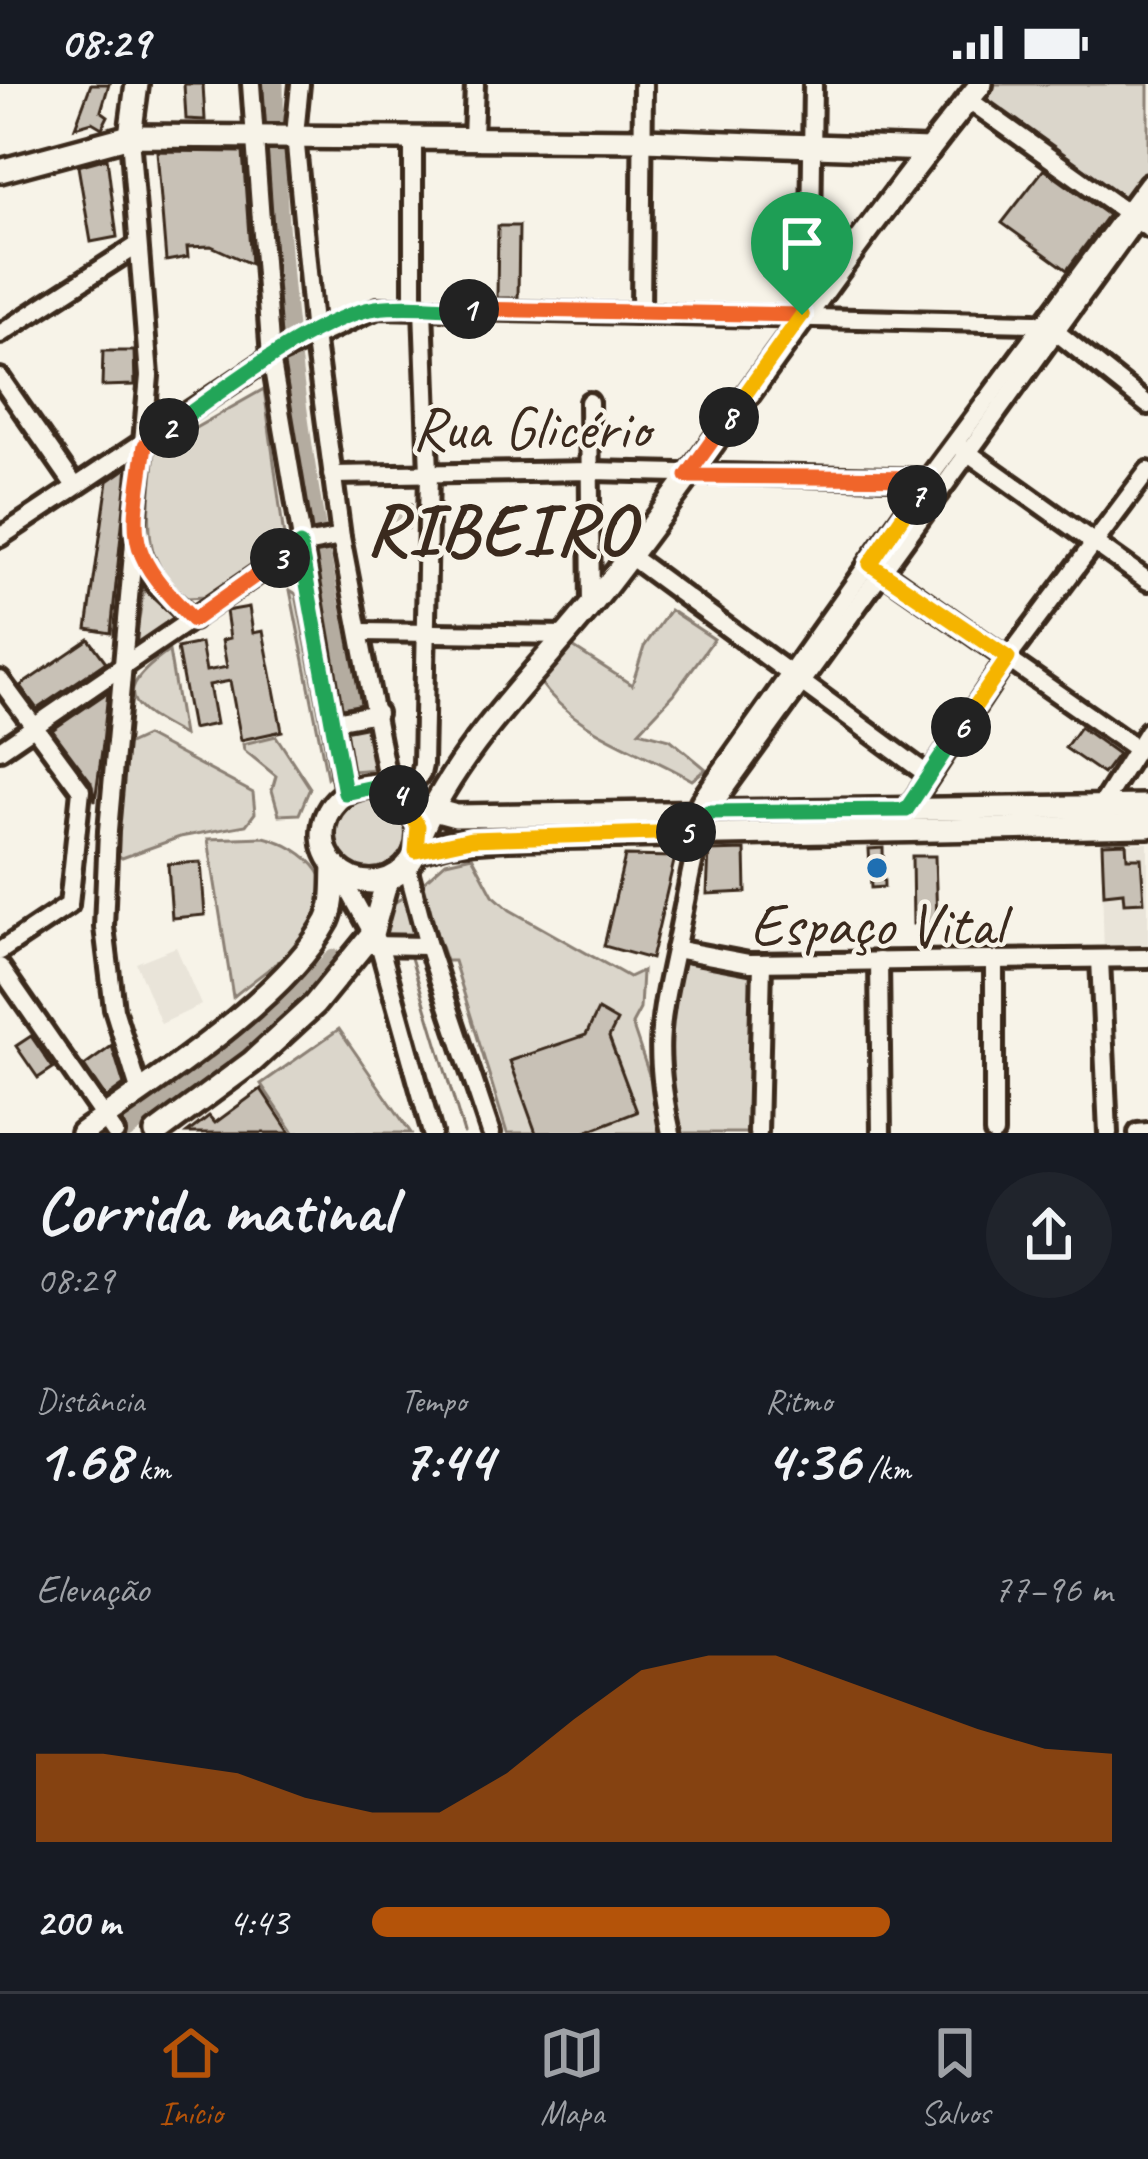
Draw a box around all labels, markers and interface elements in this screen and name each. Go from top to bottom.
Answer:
text: 08:29 [60,14,149,71]
pin [751,192,853,315]
icon: arrive [769,210,835,276]
pin: 1 [439,279,499,339]
text: 1 [462,288,476,330]
pin: 8 [699,387,759,447]
street label: Rua Glicério [412,390,655,466]
text: 8 [722,396,736,438]
pin: 2 [139,398,199,458]
text: 2 [162,407,176,449]
pin: 7 [887,465,947,525]
text: 7 [910,474,924,516]
district label: RIBEIRO [366,484,642,575]
pin: 3 [250,528,310,588]
text: 3 [273,537,287,579]
pin: 6 [931,697,991,757]
text: 6 [953,706,969,748]
pin: 4 [369,765,429,825]
text: 4 [392,774,406,816]
pin: 5 [656,802,716,862]
text: 5 [679,811,693,853]
marker: Espaço Vital [864,855,890,881]
place label: Espaço Vital [750,887,1014,963]
text: Corrida matinal [36,1169,393,1252]
button: share [986,1172,1112,1298]
text: 08:29 [36,1256,114,1305]
text: Distância [36,1380,144,1422]
text: Tempo [401,1380,466,1422]
text: Ritmo [765,1380,832,1422]
text: 1.68 [36,1422,130,1498]
text: 7:44 [401,1422,493,1498]
text: 4:36 [765,1422,859,1498]
text: km [130,1448,170,1490]
text: /km [859,1448,911,1490]
text: Elevação [36,1565,149,1614]
text: 77–96 m [993,1565,1112,1614]
text: 200 m [36,1898,120,1947]
text: 4:43 [228,1898,288,1947]
tab: Início [158,2020,224,2134]
tab: Mapa [539,2020,605,2134]
tab: Salvos [921,2020,990,2134]

